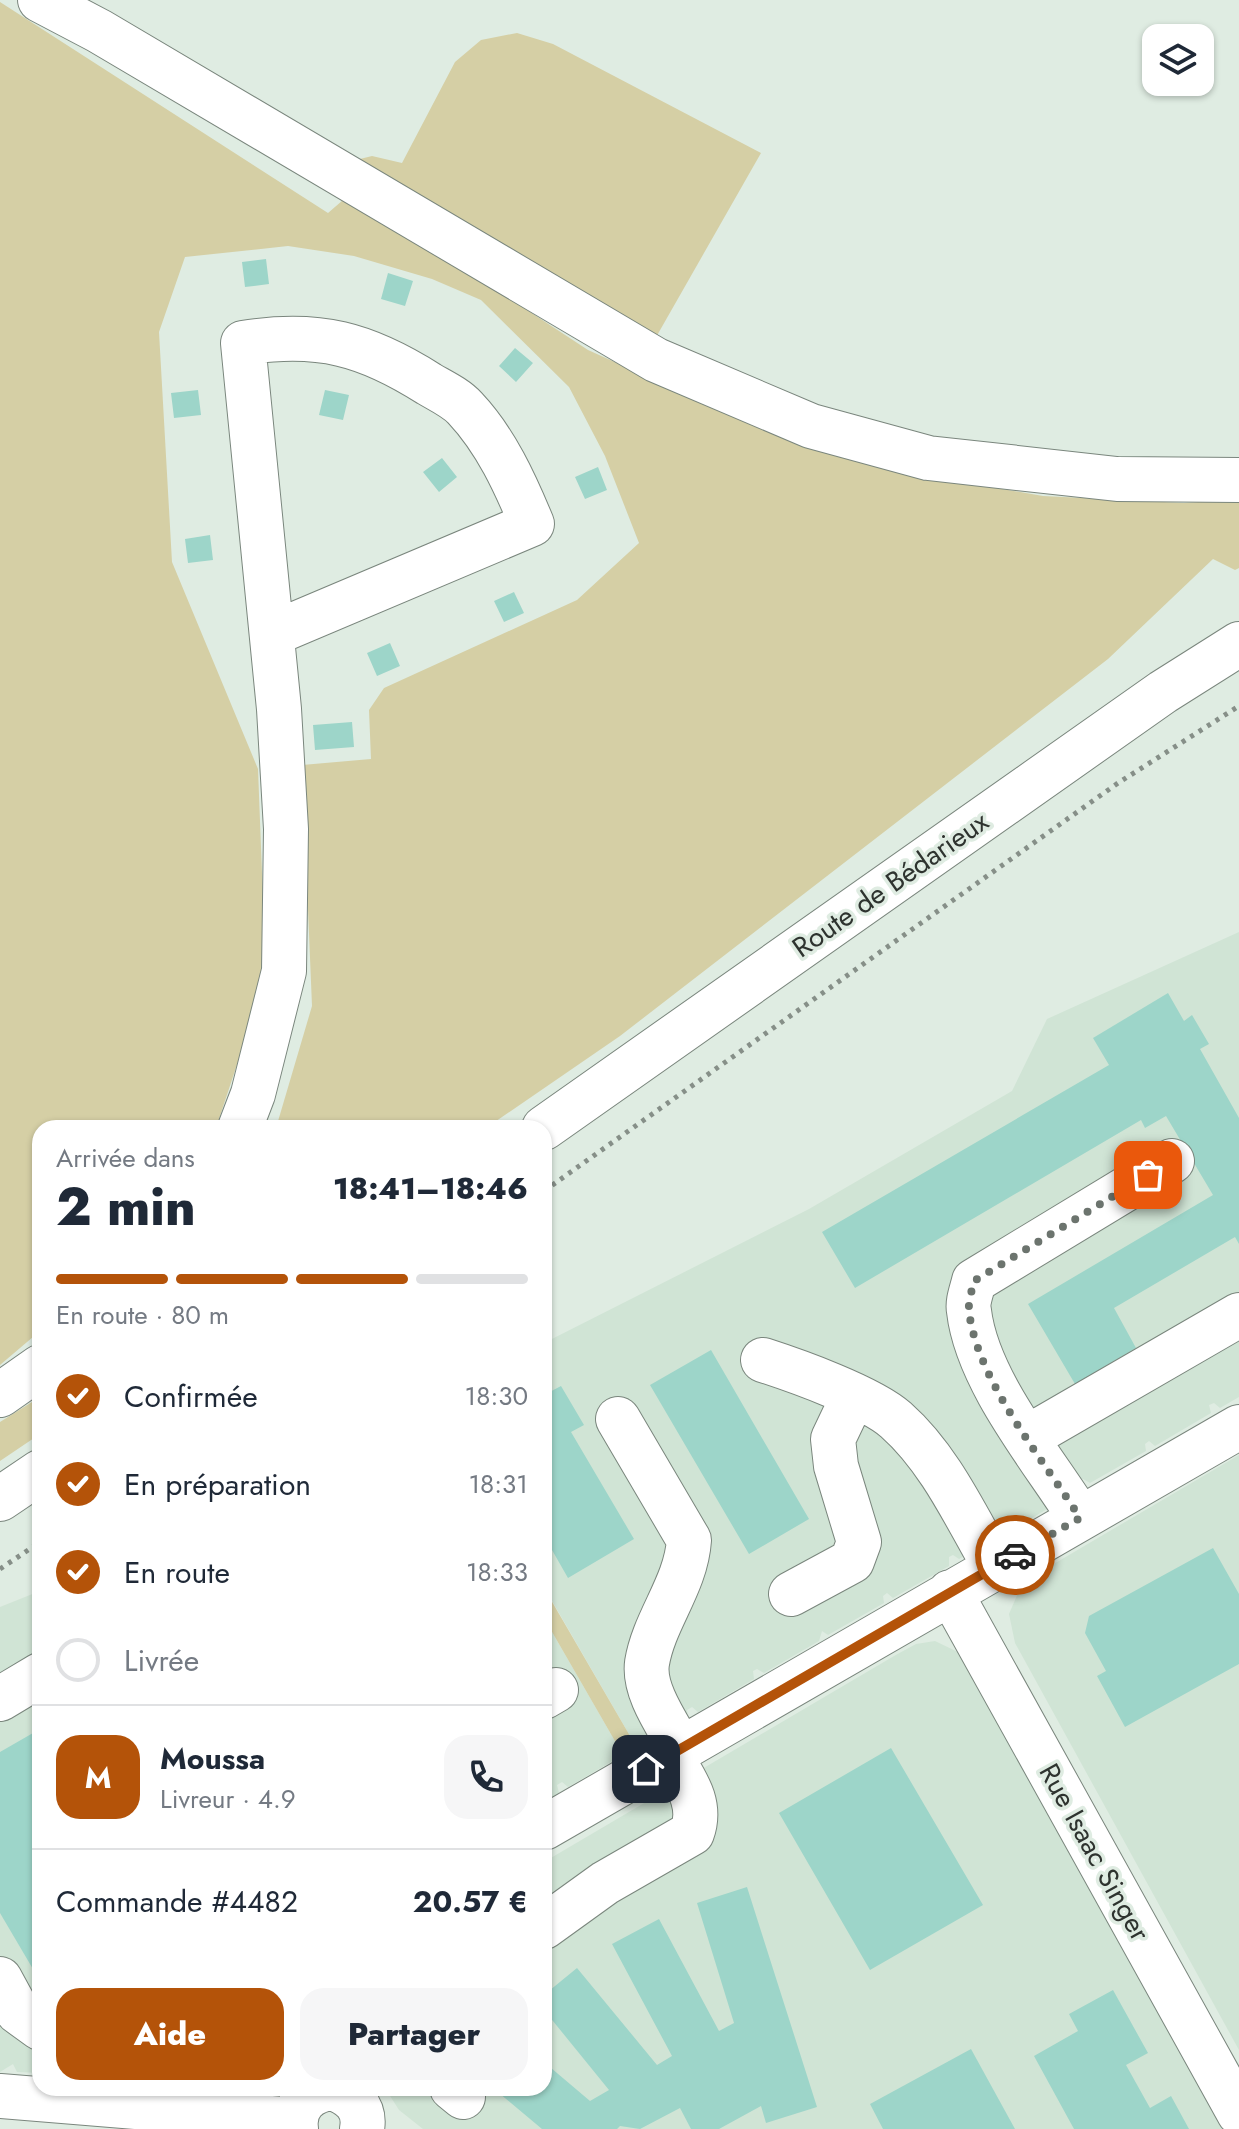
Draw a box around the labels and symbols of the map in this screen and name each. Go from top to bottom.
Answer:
street label: Route de Bédarieux [784,801,997,968]
pin [1114,1141,1182,1209]
courier [975,1515,1055,1595]
pin [612,1735,680,1803]
street label: Rue Isaac Singer [1029,1756,1161,1949]

